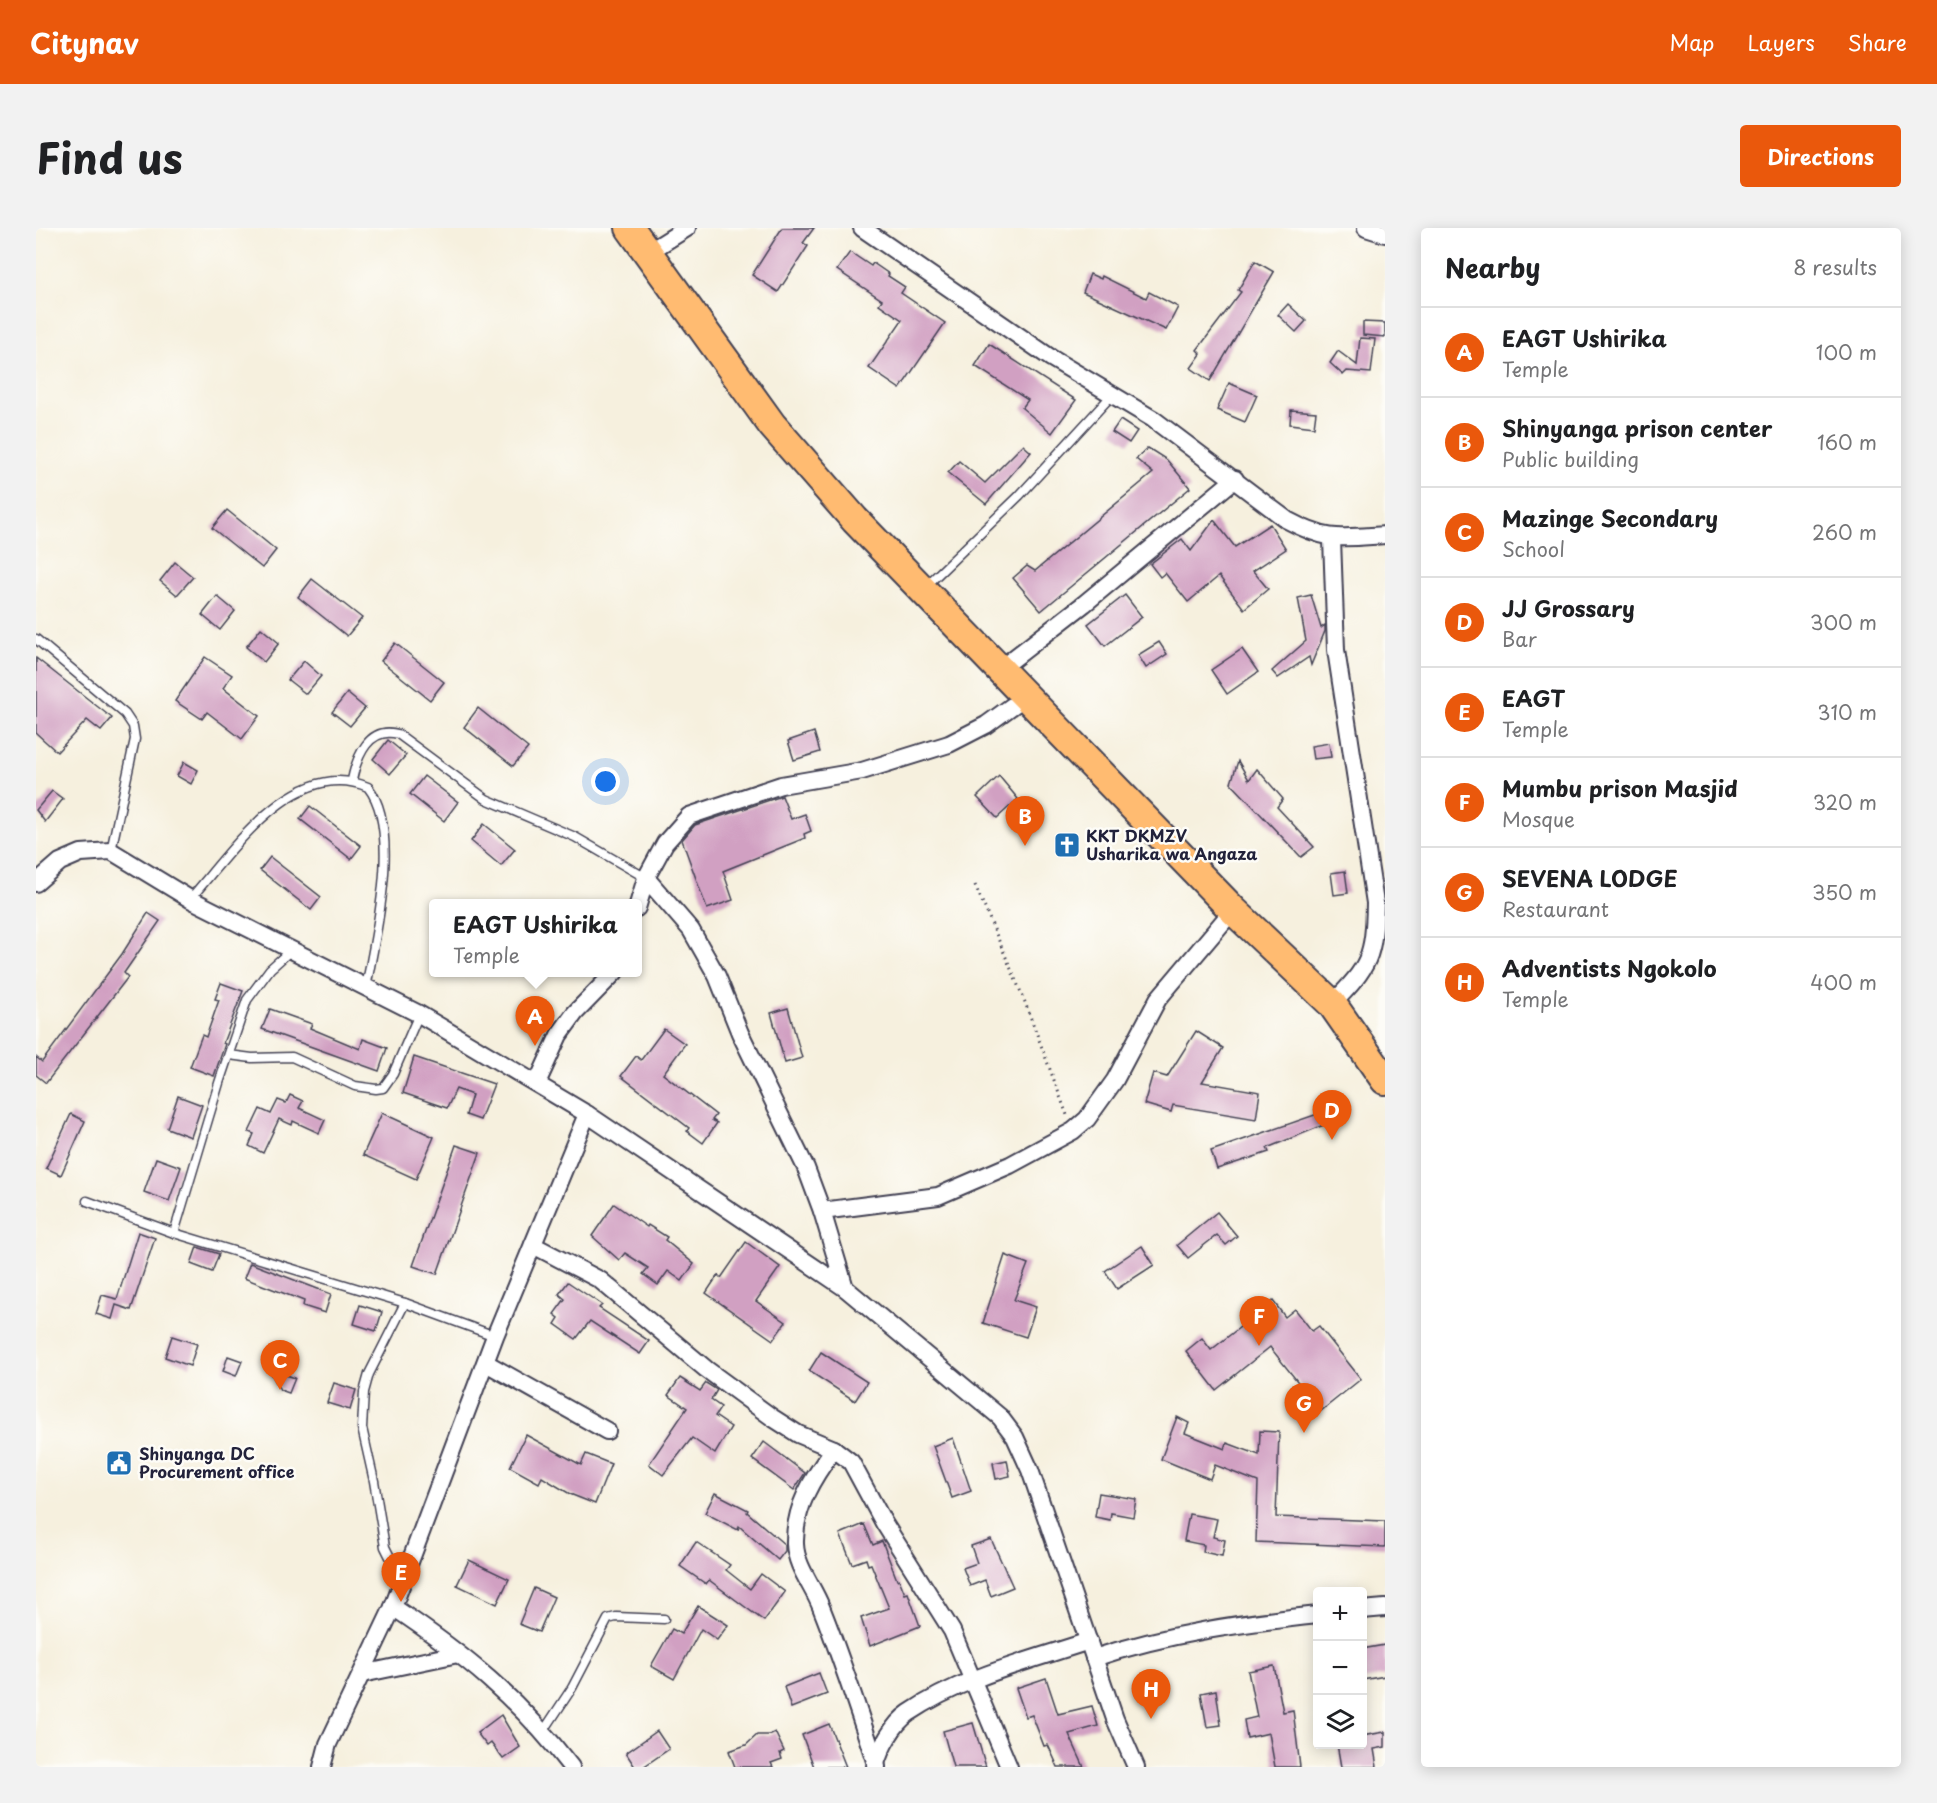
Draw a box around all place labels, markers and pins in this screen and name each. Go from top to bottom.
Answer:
pin: B [1006,796,1044,846]
place label: KKT DKMZV Usharika wa Angaza [1086,823,1257,865]
church icon: KKT DKMZV Usharika wa Angaza [1052,830,1082,860]
pin: A [516,996,554,1046]
pin: D [1312,1090,1352,1140]
pin: F [1240,1296,1278,1346]
pin: C [260,1340,300,1390]
pin: G [1284,1384,1324,1433]
place label: Shinyanga DC Procurement office [139,1441,295,1483]
public building icon: Shinyanga DC Procurement office [104,1448,134,1478]
pin: E [382,1552,421,1602]
pin: H [1132,1670,1170,1719]

